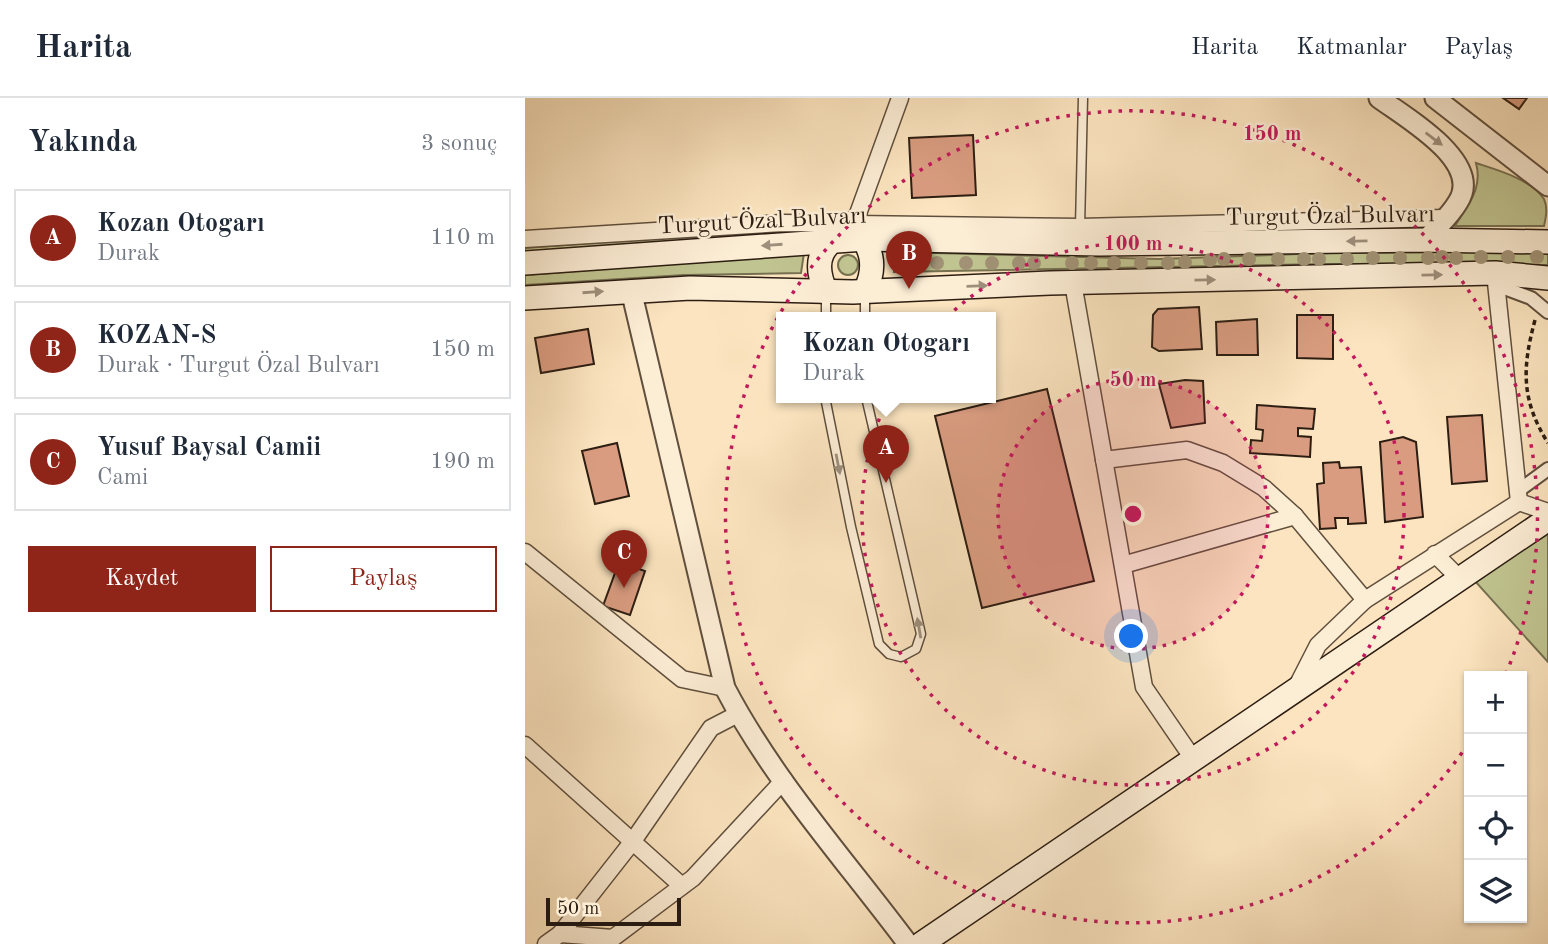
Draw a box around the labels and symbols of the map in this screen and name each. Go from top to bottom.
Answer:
text: 150 m [1242,124,1302,145]
one-way arrow [1424,132,1442,147]
street label: Turgut Özal Bulvarı [1225,199,1435,231]
street label: Turgut Özal Bulvarı [657,201,867,239]
pin: B [886,231,932,289]
text: 100 m [1103,234,1163,255]
one-way arrow [1346,235,1368,247]
one-way arrow [761,240,783,251]
one-way arrow [1422,269,1444,280]
one-way arrow [1194,274,1216,286]
one-way arrow [967,280,989,292]
one-way arrow [582,287,604,298]
text: 50 m [1109,370,1157,391]
pin: A [863,425,909,483]
one-way arrow [833,453,844,475]
centre of rings [1121,502,1145,526]
pin: C [601,530,647,588]
one-way arrow [913,617,924,639]
your location [1114,619,1148,653]
scale bar [546,895,681,927]

